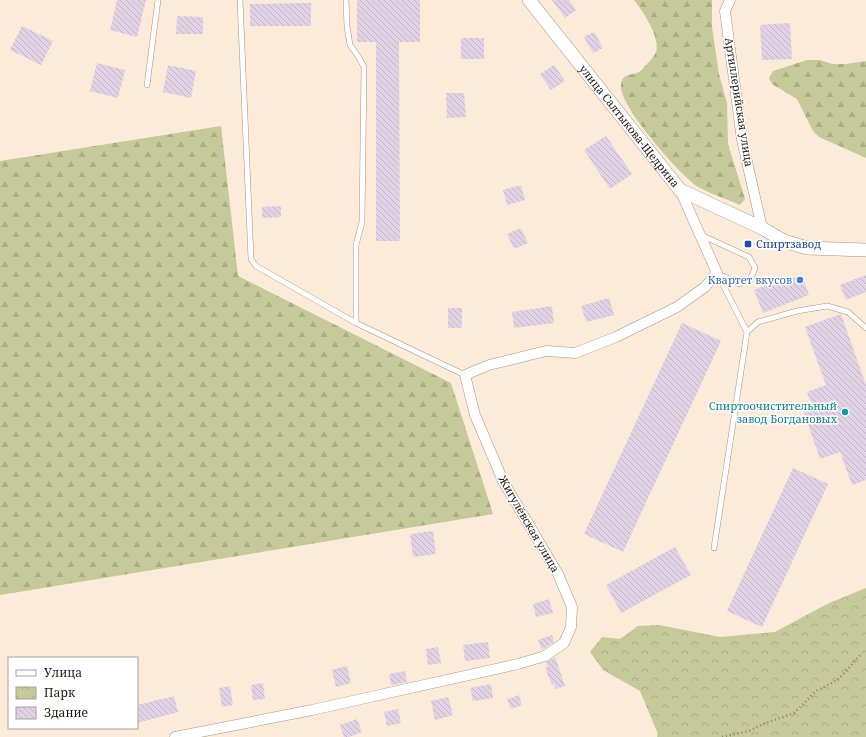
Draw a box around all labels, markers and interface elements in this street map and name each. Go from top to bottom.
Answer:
street label: Артиллерийская улица [722,36,757,168]
street label: улица Салтыкова-Щедрина [576,61,683,190]
place label: Спиртзавод [756,236,821,251]
marker: Спиртзавод [743,239,753,249]
place label: Квартет вкусов [708,272,792,287]
marker: Квартет вкусов [795,275,805,285]
place label: Спиртоочистительный завод Богдановых [709,398,838,426]
marker: Спиртоочистительный завод Богдановых [840,407,850,417]
street label: Жигулёвская улица [495,472,563,575]
legend [8,657,138,729]
text: Улица [44,664,82,681]
text: Парк [44,684,76,701]
text: Здание [44,704,88,721]

